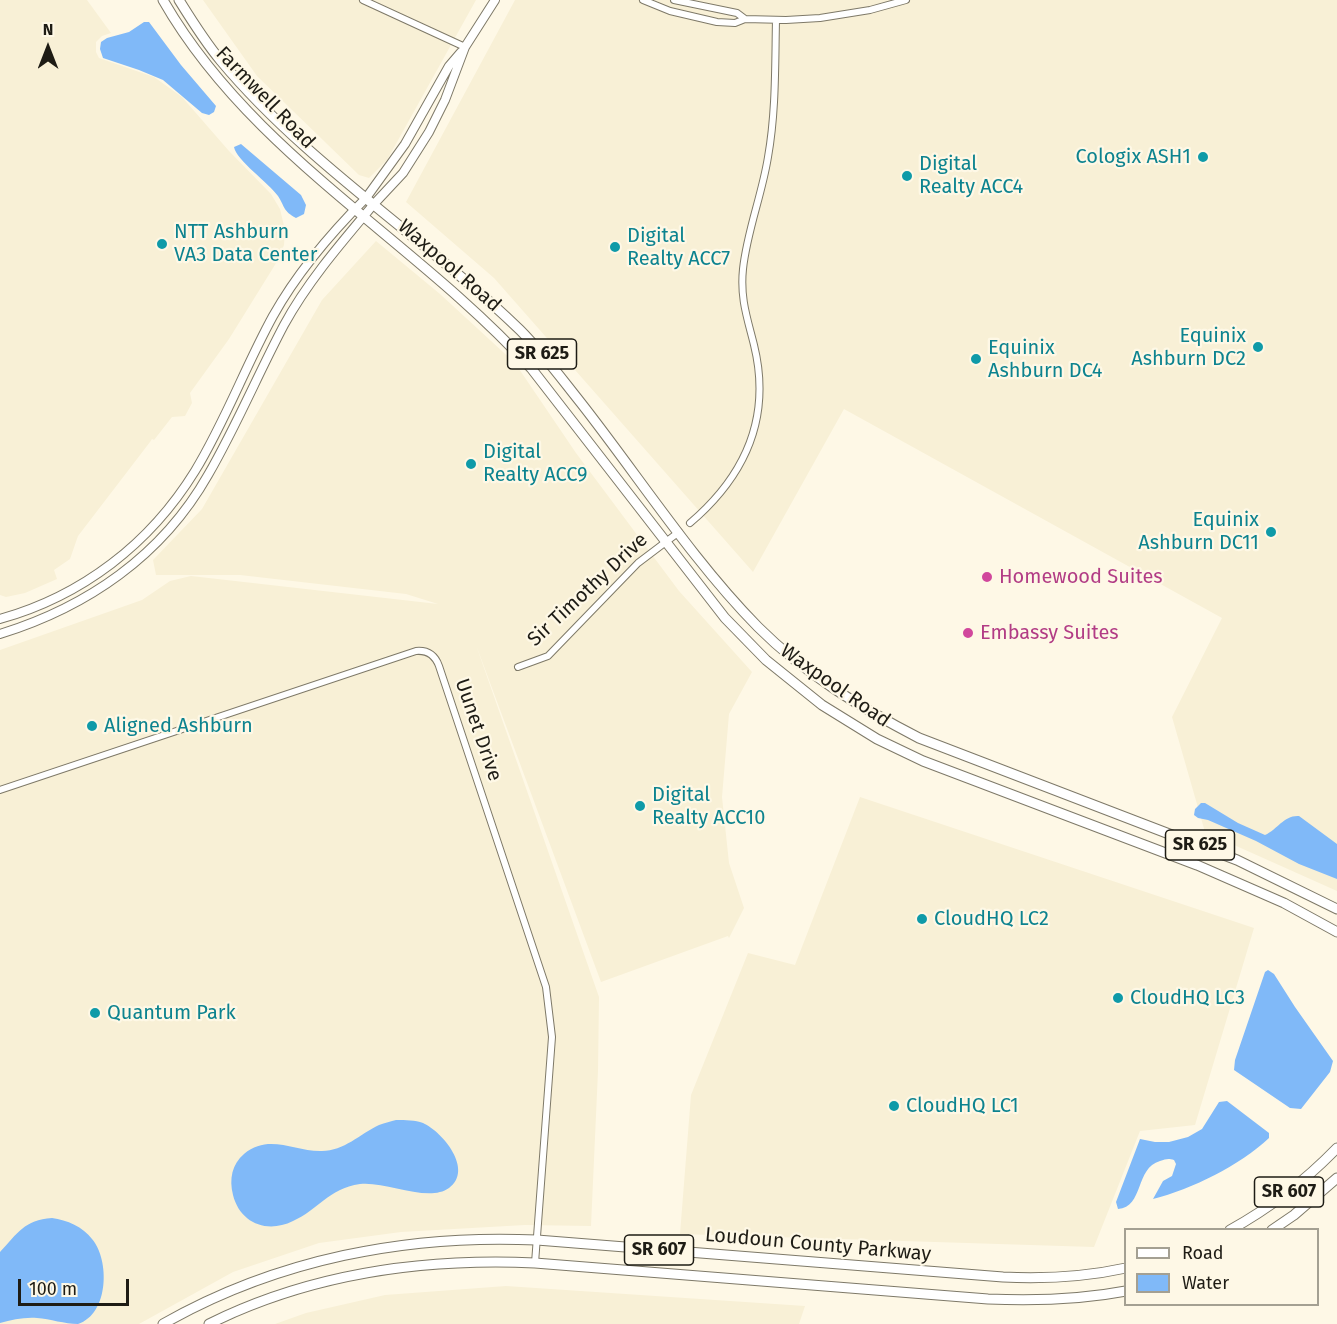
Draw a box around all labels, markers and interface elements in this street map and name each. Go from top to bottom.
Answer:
north arrow [18,18,78,78]
text: N [43,20,53,39]
street label: Farmwell Road [210,42,320,154]
place label: Cologix ASH1 [1075,145,1191,169]
marker: Cologix ASH1 [1196,150,1210,164]
place label: Digital Realty ACC4 [919,152,1023,199]
marker: Digital Realty ACC4 [900,169,914,183]
street label: Waxpool Road [392,215,506,317]
place label: NTT Ashburn VA3 Data Center [174,220,317,267]
place label: Digital Realty ACC7 [627,224,730,271]
marker: NTT Ashburn VA3 Data Center [155,237,169,251]
marker: Digital Realty ACC7 [608,240,622,254]
place label: Equinix Ashburn DC2 [1131,324,1246,371]
place label: Equinix Ashburn DC4 [988,336,1102,383]
road number: SR 625 [508,339,576,369]
marker: Equinix Ashburn DC2 [1251,340,1265,354]
marker: Equinix Ashburn DC4 [969,352,983,366]
place label: Digital Realty ACC9 [483,440,587,487]
marker: Digital Realty ACC9 [464,457,478,471]
place label: Equinix Ashburn DC11 [1138,508,1259,555]
marker: Equinix Ashburn DC11 [1264,525,1278,539]
street label: Sir Timothy Drive [523,528,653,652]
place label: Homewood Suites [999,565,1163,589]
marker: Homewood Suites [980,570,994,584]
place label: Embassy Suites [980,621,1119,645]
marker: Embassy Suites [961,626,975,640]
street label: Waxpool Road [775,639,895,733]
street label: Uunet Drive [449,676,507,784]
place label: Aligned Ashburn [104,714,253,738]
marker: Aligned Ashburn [85,719,99,733]
place label: Digital Realty ACC10 [652,783,765,830]
marker: Digital Realty ACC10 [633,799,647,813]
road number: SR 625 [1166,830,1234,860]
place label: CloudHQ LC2 [934,907,1049,931]
marker: CloudHQ LC2 [915,912,929,926]
place label: CloudHQ LC3 [1130,986,1245,1010]
marker: CloudHQ LC3 [1111,991,1125,1005]
place label: Quantum Park [107,1001,236,1025]
marker: Quantum Park [88,1006,102,1020]
place label: CloudHQ LC1 [906,1094,1019,1118]
marker: CloudHQ LC1 [887,1099,901,1113]
road number: SR 607 [1254,1177,1324,1207]
street label: Loudoun County Parkway [704,1223,932,1267]
legend [1124,1228,1319,1306]
road number: SR 607 [624,1235,694,1265]
text: Road [1182,1242,1224,1264]
scale bar [21,1267,132,1305]
text: Water [1182,1272,1229,1294]
text: 100 m [29,1278,77,1300]

